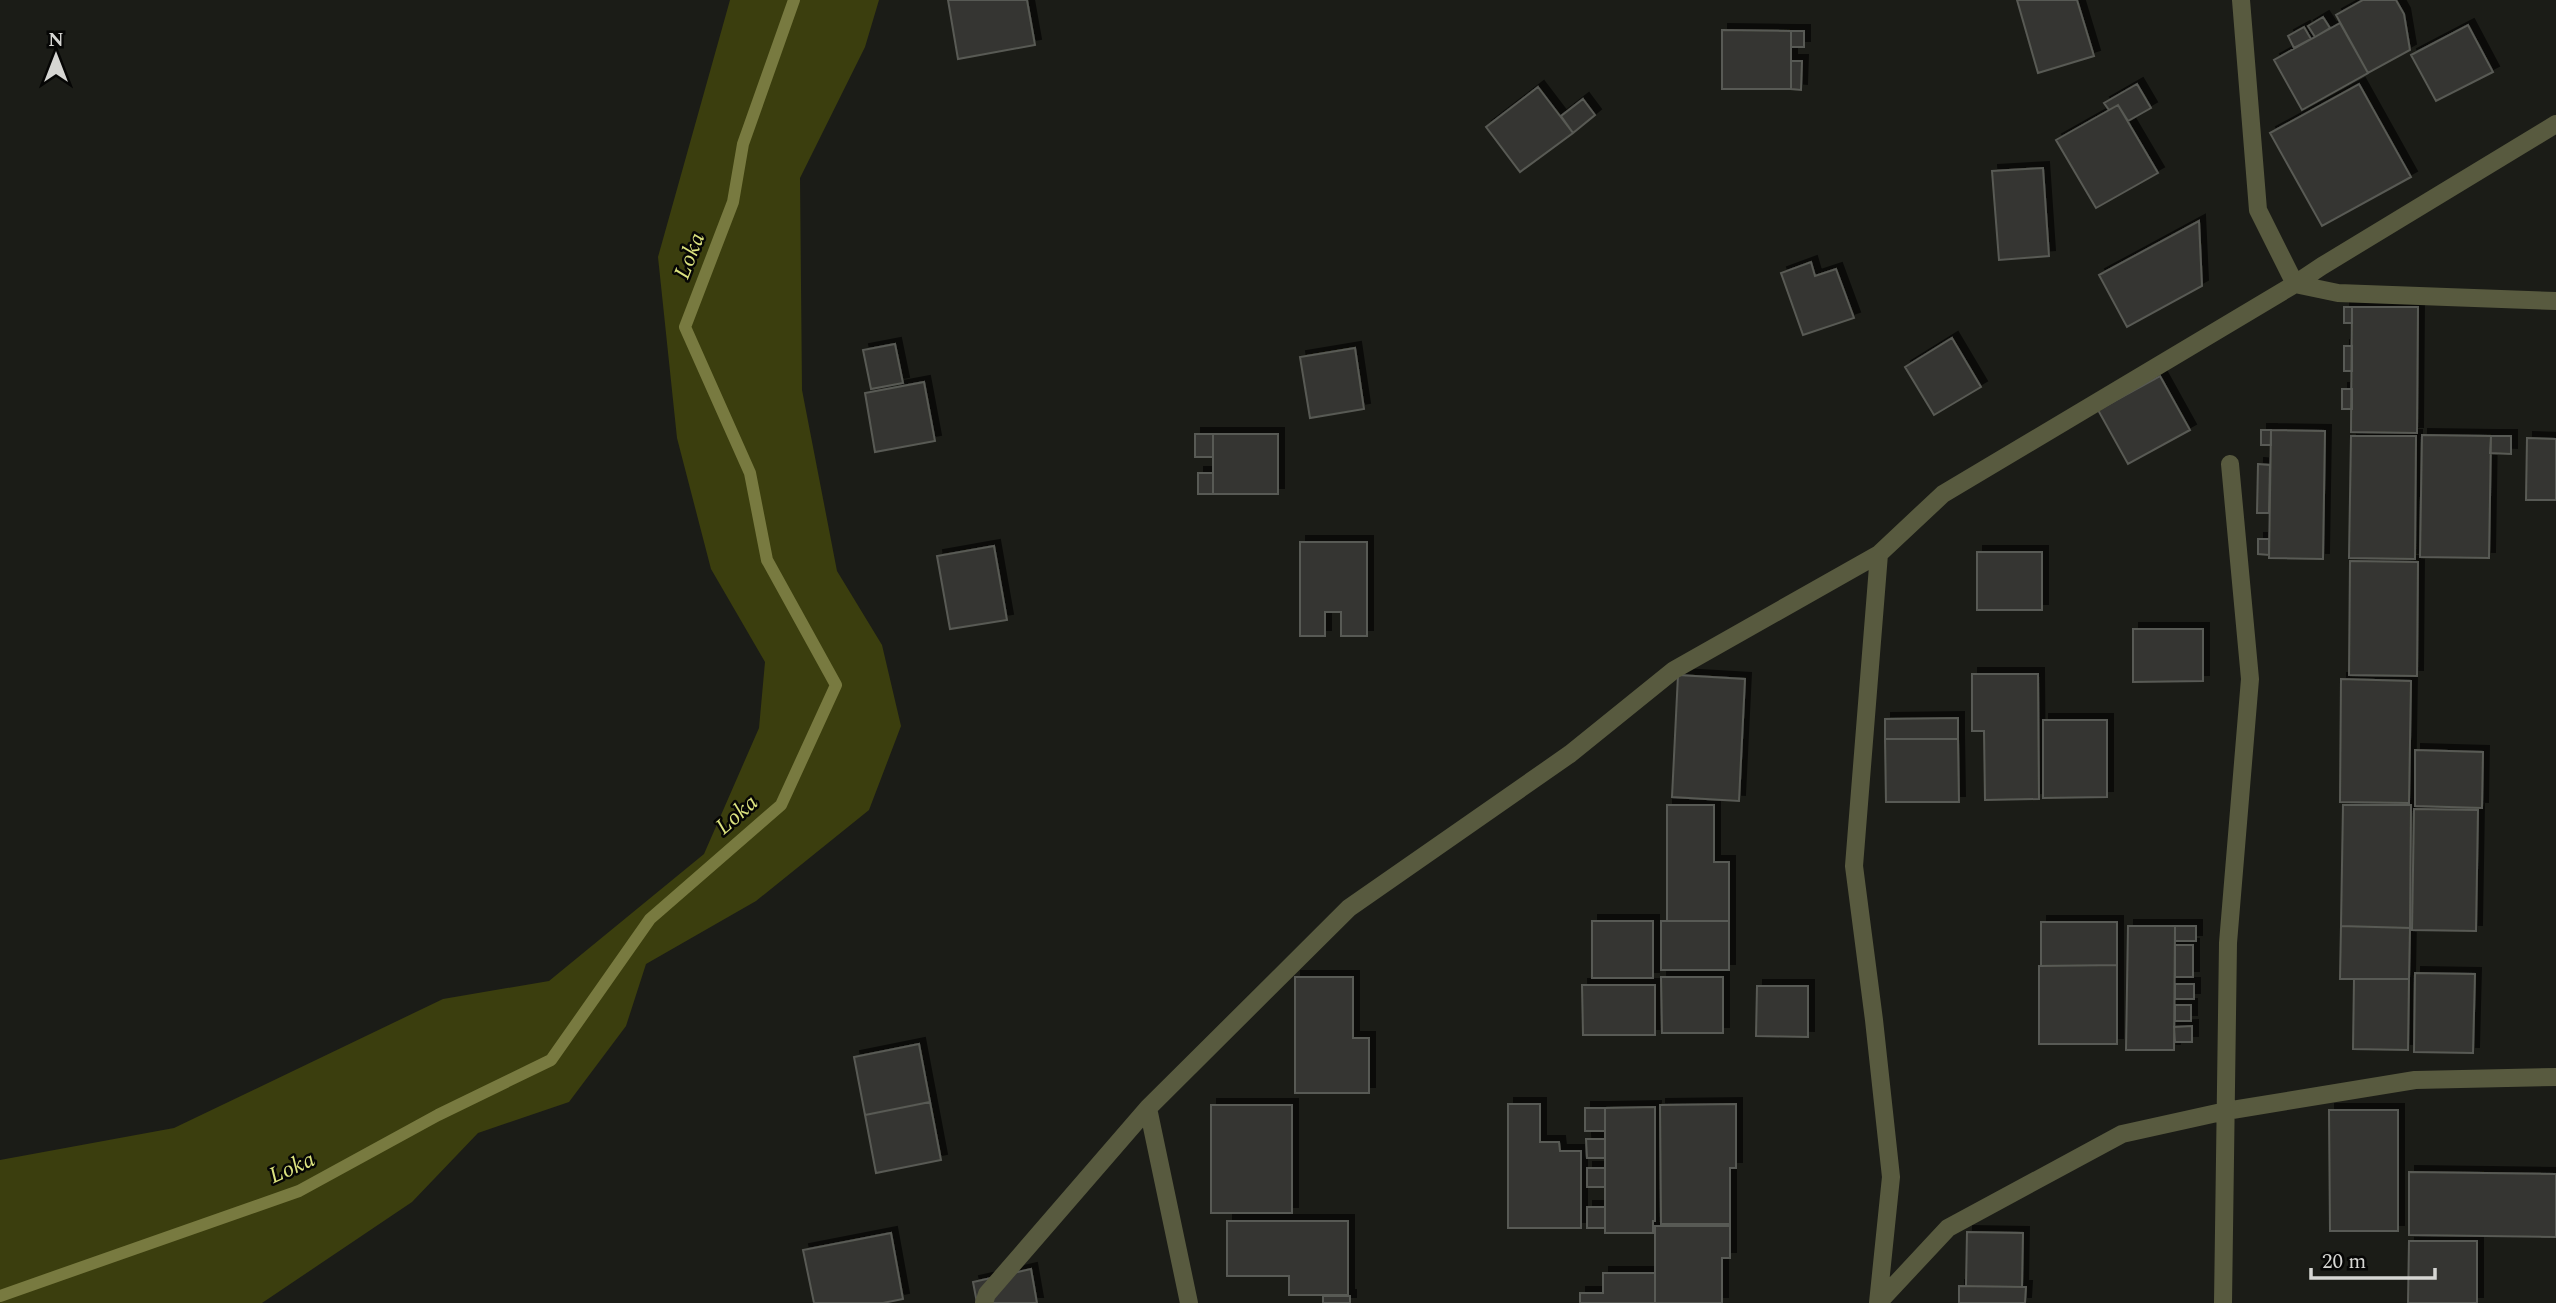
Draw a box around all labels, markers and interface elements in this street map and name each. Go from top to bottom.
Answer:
north arrow [21,21,91,91]
text: N [48,26,64,55]
water label: Loka [665,227,715,284]
water label: Loka [708,786,767,844]
water label: Loka [263,1142,321,1194]
scale bar [2311,1236,2435,1280]
text: 20 m [2322,1246,2366,1278]

